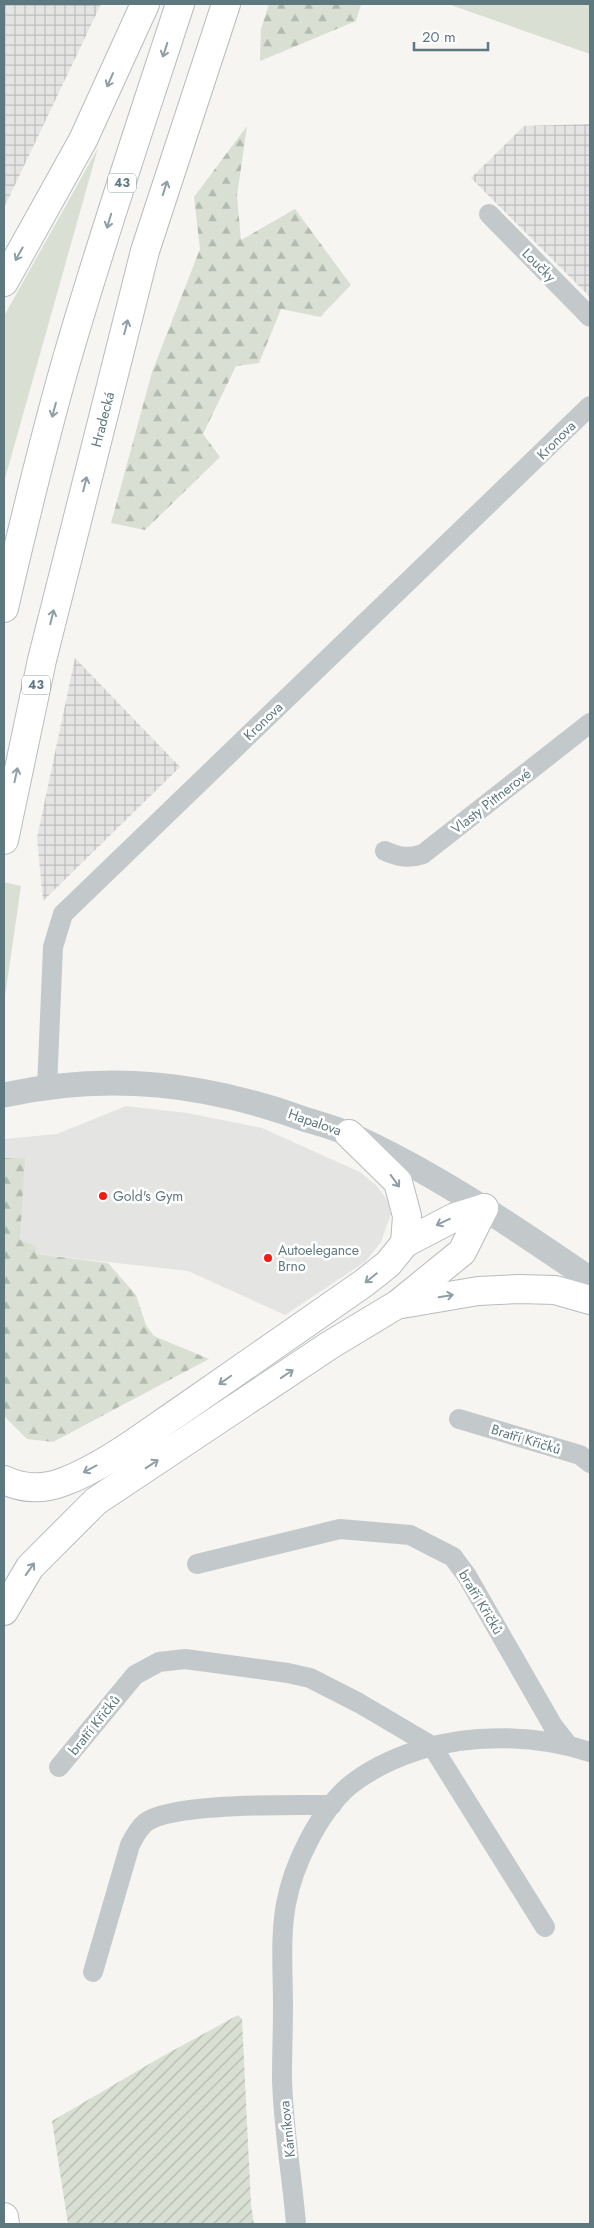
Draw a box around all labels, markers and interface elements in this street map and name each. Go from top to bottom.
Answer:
scale bar [414,20,488,52]
text: 20 m [422,26,456,48]
one-way arrow [160,42,169,57]
one-way arrow [105,72,115,87]
road number: 43 [108,174,136,192]
one-way arrow [161,180,171,196]
one-way arrow [104,213,114,229]
street label: Loučky [518,244,561,287]
one-way arrow [14,246,24,261]
one-way arrow [122,319,131,335]
street label: Hradecká [86,390,119,449]
one-way arrow [48,401,58,417]
street label: Kronova [532,416,580,464]
one-way arrow [81,477,91,493]
one-way arrow [48,609,57,625]
road number: 43 [22,676,50,694]
street label: Kronova [239,697,287,745]
street label: Vlasty Pittnerové [447,763,535,839]
one-way arrow [12,768,21,784]
street label: Hapalova [286,1104,344,1140]
one-way arrow [389,1175,400,1188]
place label: Gold's Gym [113,1186,183,1206]
marker: Gold's Gym [97,1190,109,1202]
one-way arrow [436,1218,451,1227]
place label: Autoelegance Brno [278,1240,359,1276]
marker: Autoelegance Brno [262,1252,274,1264]
one-way arrow [365,1272,378,1283]
one-way arrow [437,1290,453,1300]
one-way arrow [280,1369,294,1379]
one-way arrow [218,1375,232,1385]
street label: Bratří Křičků [489,1419,563,1459]
one-way arrow [145,1459,159,1469]
one-way arrow [83,1465,97,1475]
one-way arrow [25,1562,35,1576]
street label: bratří Křičků [454,1566,508,1638]
street label: bratří Křičků [64,1691,124,1759]
street label: Kárníkova [274,2100,300,2158]

